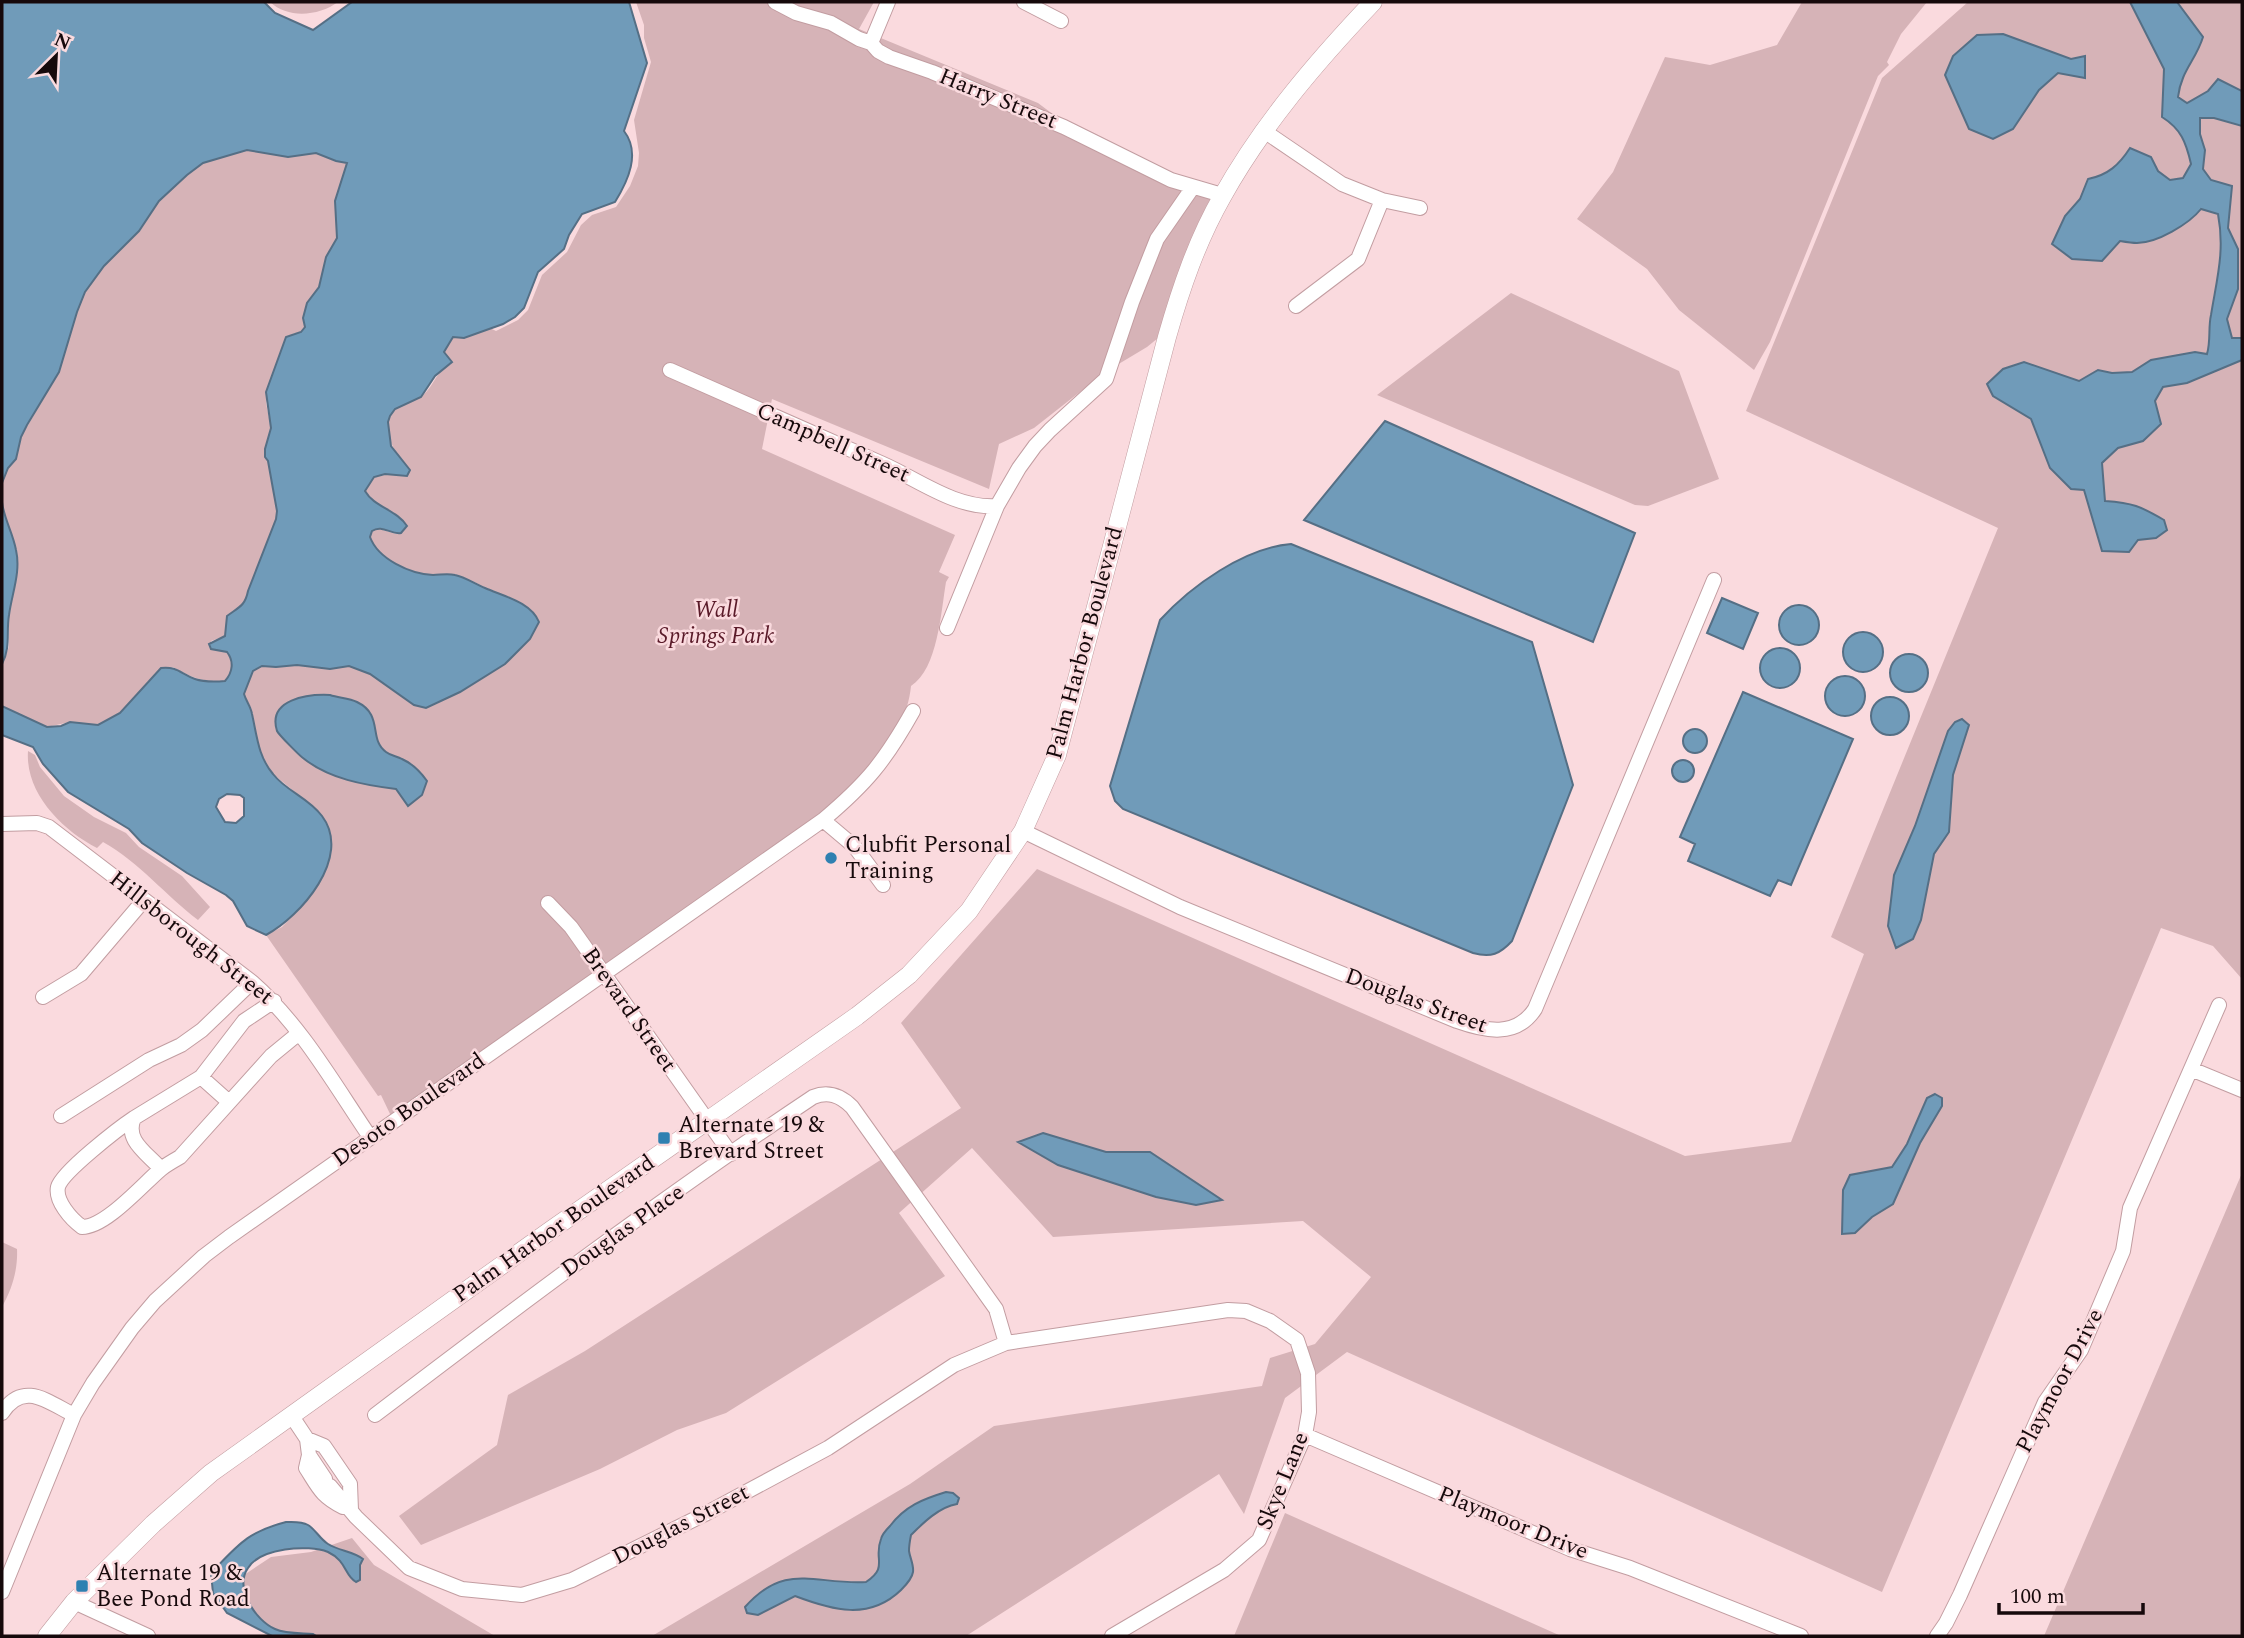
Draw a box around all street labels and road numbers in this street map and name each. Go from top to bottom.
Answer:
street label: Harry Street [933,59,1063,139]
street label: Campbell Street [751,394,915,492]
street label: Palm Harbor Boulevard [1037,523,1133,763]
street label: Hillsborough Street [101,862,281,1014]
street label: Brevard Street [573,940,685,1080]
street label: Douglas Street [1340,959,1492,1043]
street label: Desoto Boulevard [325,1044,493,1176]
street label: Palm Harbor Boulevard [446,1146,662,1312]
street label: Douglas Place [554,1175,692,1287]
street label: Playmoor Drive [2007,1302,2113,1460]
street label: Skye Lane [1247,1427,1319,1535]
street label: Douglas Street [606,1475,756,1575]
street label: Playmoor Drive [1432,1477,1594,1569]

